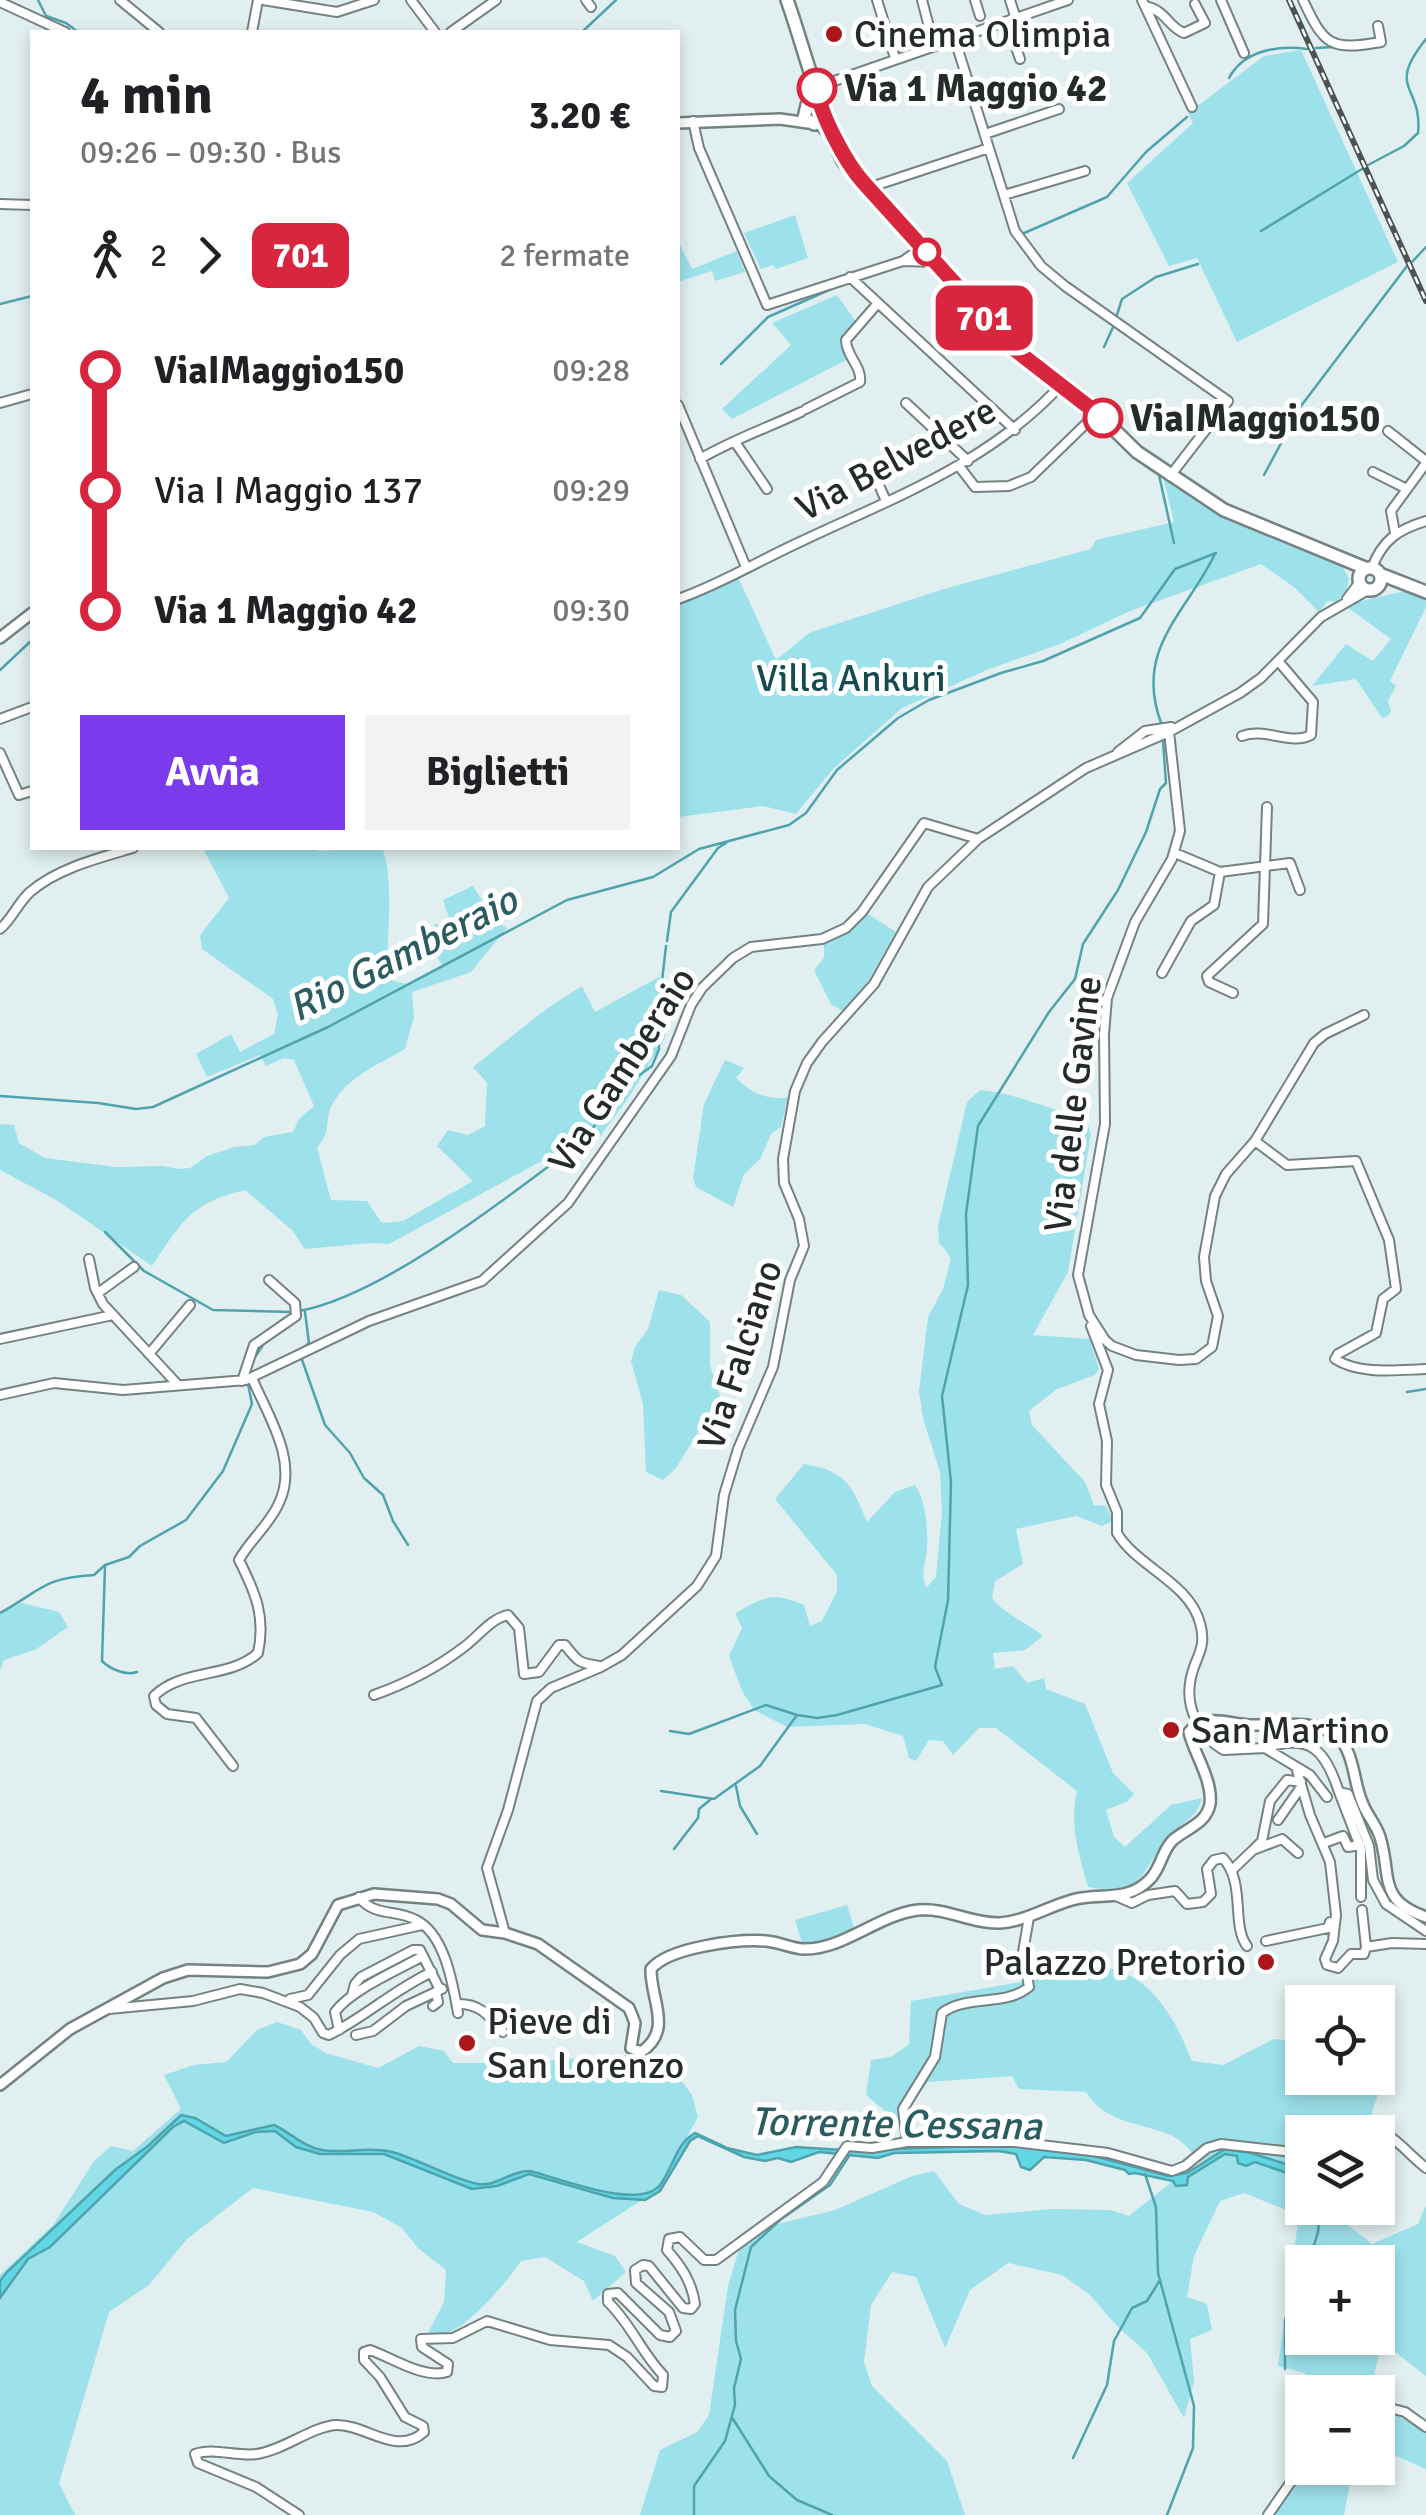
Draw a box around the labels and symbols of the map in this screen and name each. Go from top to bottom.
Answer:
place label: Cinema Olimpia [854,11,1111,58]
marker: Cinema Olimpia [823,23,845,45]
place label: Via 1 Maggio 42 [844,65,1107,112]
marker: Via 1 Maggio 42 [798,69,836,107]
unlabelled marker [914,239,940,265]
line badge: 701 [926,286,1042,350]
street label: Via Belvedere [788,387,1004,531]
place label: ViaIMaggio150 [1130,395,1380,442]
marker: ViaIMaggio150 [1084,399,1122,437]
park label: Villa Ankuri [756,655,946,702]
water label: Rio Gamberaio [280,874,528,1033]
street label: Via Gamberaio [538,958,706,1182]
street label: Via delle Gavine [1034,973,1112,1235]
street label: Via Falciano [687,1254,793,1456]
place label: San Martino [1191,1707,1390,1754]
marker: San Martino [1160,1719,1182,1741]
place label: Palazzo Pretorio [983,1939,1246,1986]
marker: Palazzo Pretorio [1255,1951,1277,1973]
place label: Pieve di San Lorenzo [487,1998,684,2089]
marker: Pieve di San Lorenzo [456,2032,478,2054]
water label: Torrente Cessana [750,2096,1044,2152]

